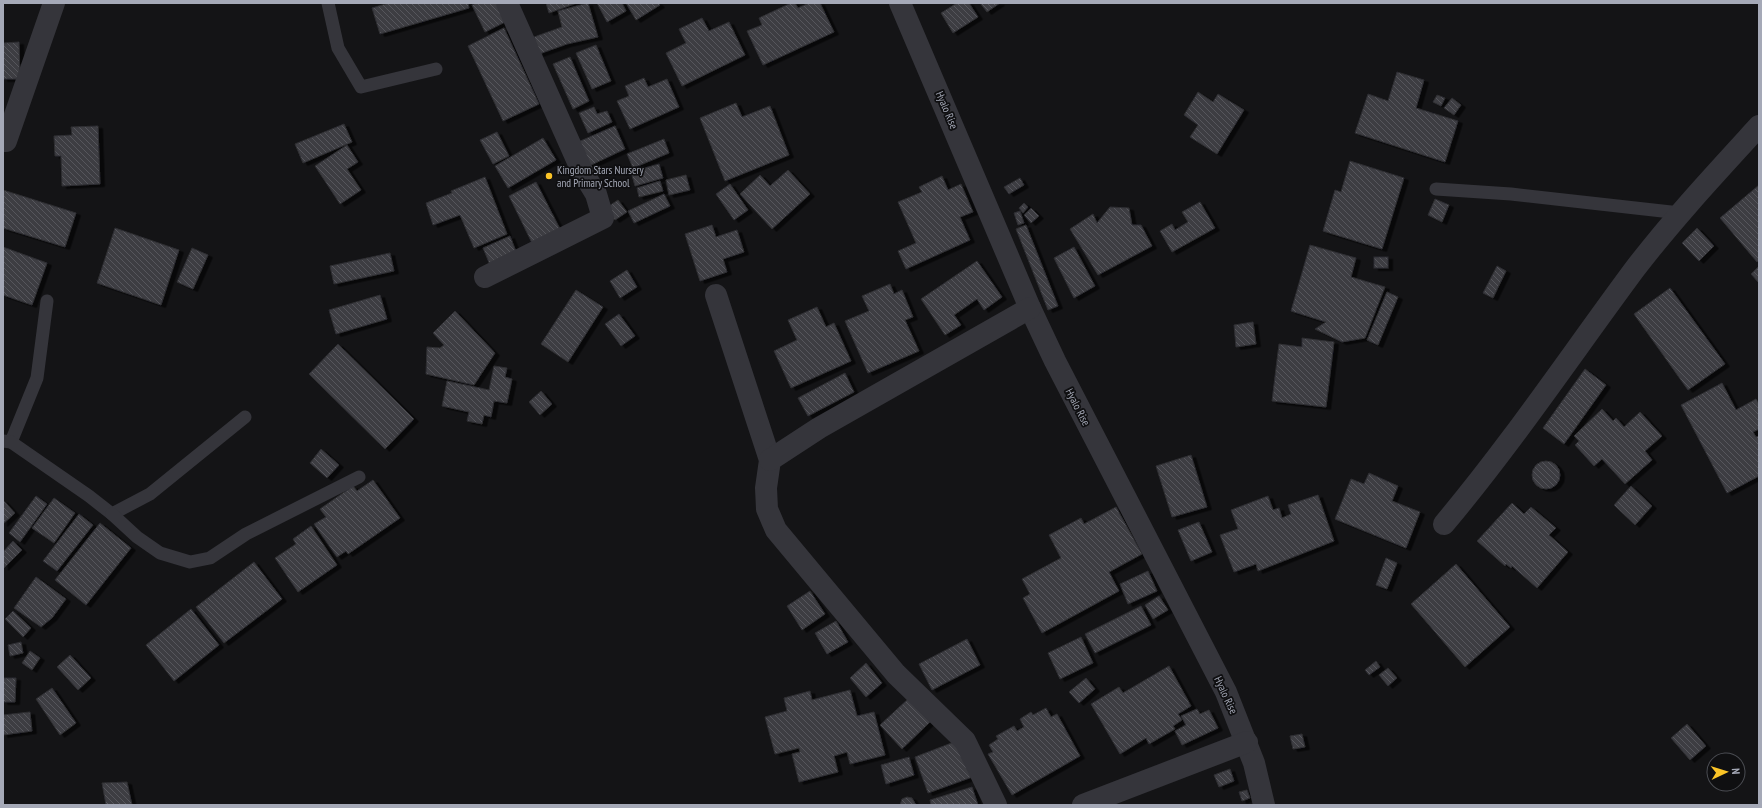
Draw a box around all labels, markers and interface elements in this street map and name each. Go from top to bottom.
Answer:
street label: Hyalo Rise [933,89,961,132]
place label: Kingdom Stars Nursery and Primary School [557,163,645,190]
marker: Kingdom Stars Nursery and Primary School [544,171,554,181]
street label: Hyalo Rise [1063,386,1094,428]
street label: Hyalo Rise [1211,674,1241,716]
north arrow [1706,752,1746,792]
text: N [1729,768,1743,775]

